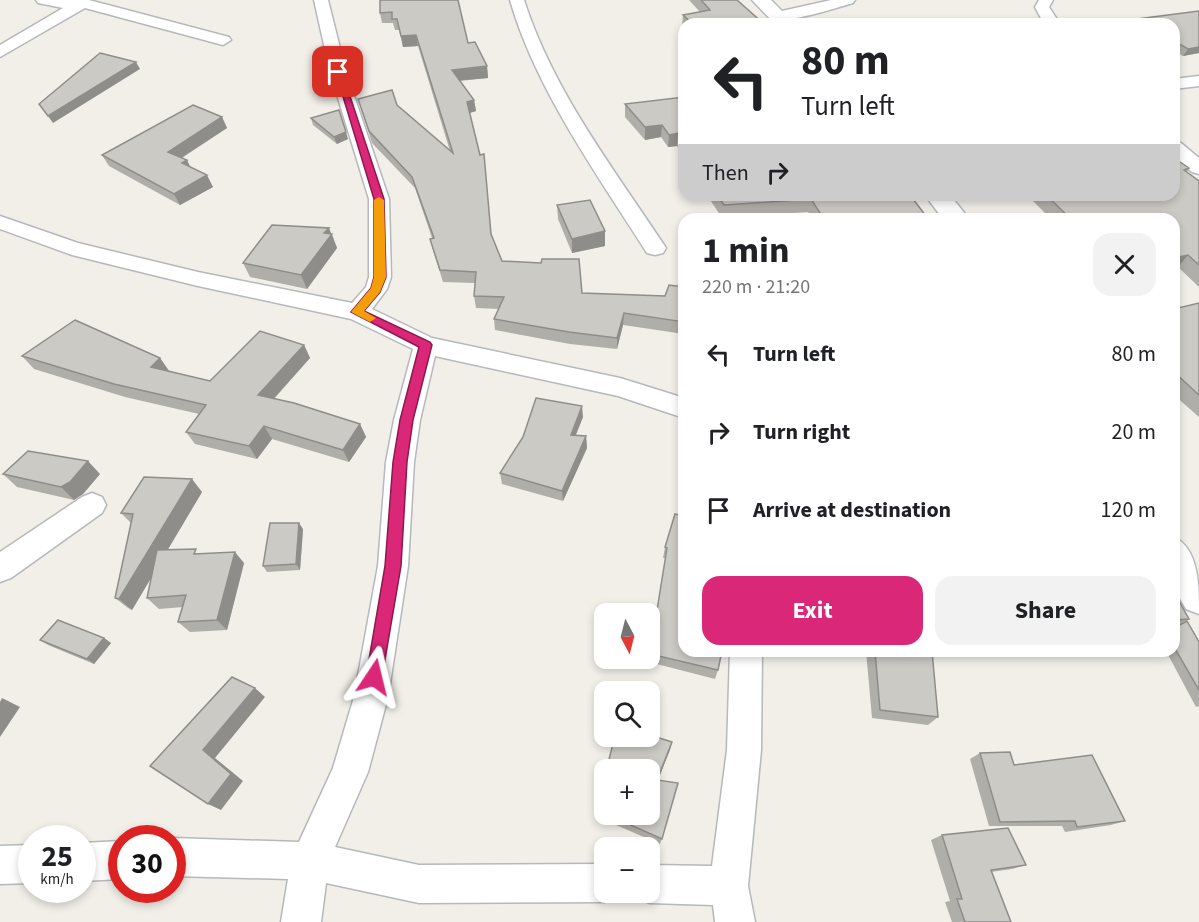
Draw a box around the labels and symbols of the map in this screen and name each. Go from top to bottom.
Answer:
pin [312,46,363,97]
north arrow [594,603,660,669]
position arrow [342,645,406,709]
speed limit sign: 30 [108,825,186,903]

